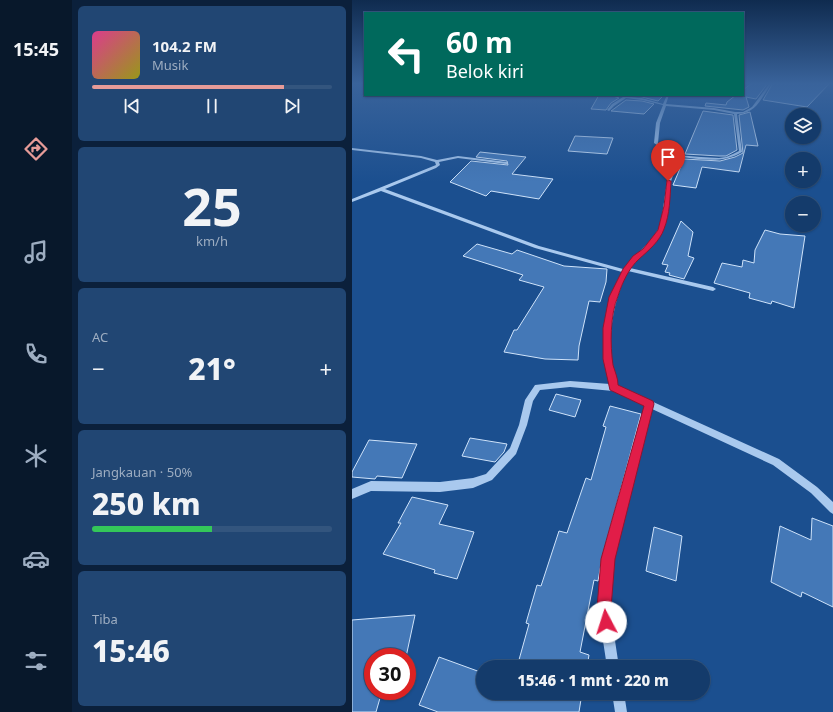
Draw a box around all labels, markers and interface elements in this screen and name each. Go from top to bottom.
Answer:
text: 60 m [446,23,513,61]
icon: left [380,28,432,80]
text: 104.2 FM [152,36,217,56]
text: 15:45 [13,37,59,61]
text: Musik [152,56,188,74]
text: Belok kiri [446,59,524,83]
icon: previous [121,95,143,117]
icon: pause [201,95,223,117]
icon: next [281,95,303,117]
map controls [785,108,821,232]
button: layers [785,108,821,144]
icon: directions [22,135,50,163]
pin [651,140,685,181]
icon: arrive [657,146,679,168]
button: + [785,152,821,188]
text: 25 [182,170,242,241]
button: − [785,196,821,232]
text: km/h [196,232,228,250]
icon: music [22,238,50,266]
text: AC [92,328,108,346]
icon: phone [22,340,50,368]
text: 21° [188,348,236,389]
text: − [92,353,105,383]
text: + [319,353,332,383]
icon: climate [22,442,50,470]
text: Jangkauan · 50% [92,463,192,481]
text: 250 km [92,483,201,524]
icon: car [22,545,50,573]
position arrow [585,601,627,643]
text: Tiba [92,610,118,628]
text: 15:46 [92,630,170,671]
icon: filters [22,647,50,675]
speed limit sign: 30 [364,648,416,700]
text: 15:46 · 1 mnt · 220 m [517,670,669,690]

